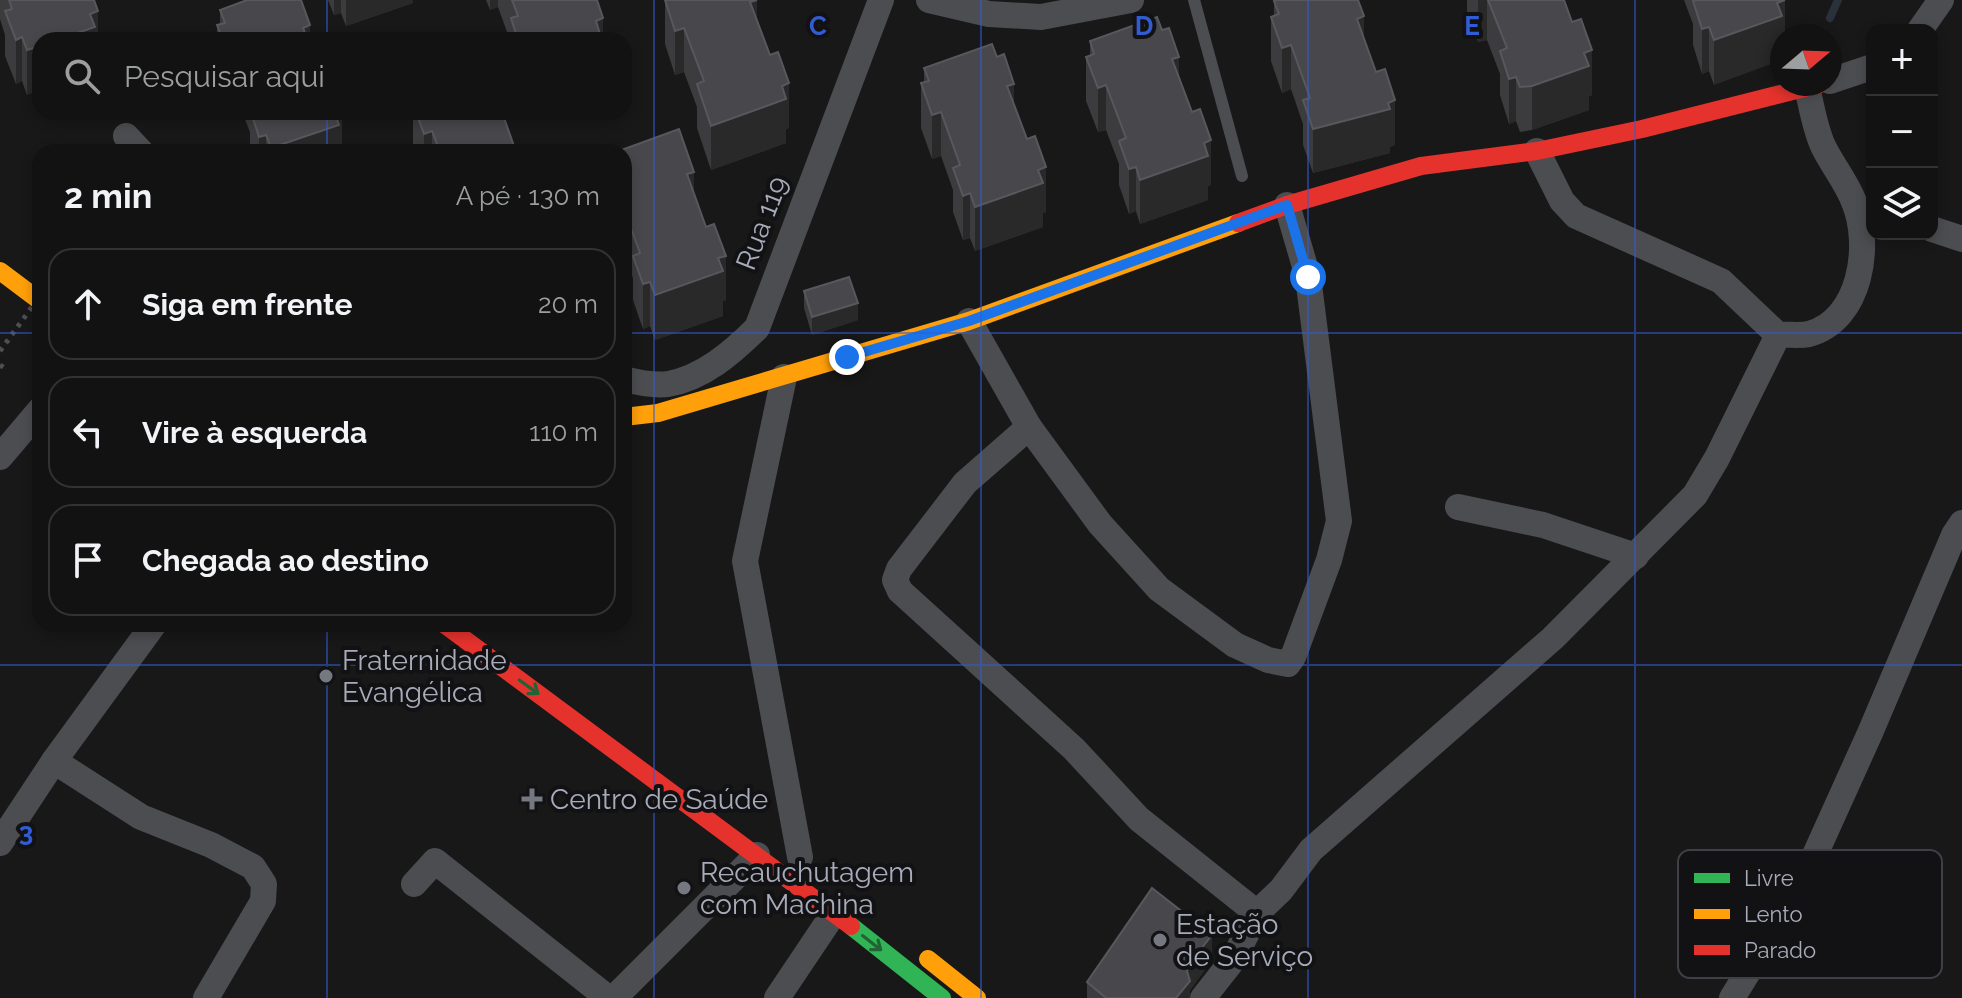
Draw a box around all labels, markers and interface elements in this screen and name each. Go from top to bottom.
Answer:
text: C [809,11,827,41]
text: D [1135,11,1153,41]
text: E [1464,11,1480,41]
north arrow [1770,24,1842,96]
map controls [1866,24,1938,240]
button: + [1866,24,1938,96]
search box [32,32,632,120]
icon: search [60,54,104,98]
text: Pesquisar aqui [124,59,325,94]
button: − [1866,96,1938,168]
button: layers [1866,168,1938,240]
street label: Rua 119 [729,172,795,274]
text: 2 min [64,176,152,216]
text: A pé · 130 m [456,181,600,211]
route start [1290,259,1326,295]
icon: ahead [66,282,110,326]
text: Siga em frente [142,287,352,322]
text: 20 m [538,289,598,319]
route end [829,339,865,375]
icon: left [66,410,110,454]
text: Vire à esquerda [142,415,367,450]
text: 110 m [529,417,598,447]
icon: arrive [66,538,110,582]
text: Chegada ao destino [142,543,429,578]
place label: Fraternidade Evangélica [342,644,507,709]
marker: Fraternidade Evangélica [317,667,335,685]
one-way arrow [518,679,540,695]
place label: Centro de Saúde [550,783,768,816]
marker: Centro de Saúde [521,788,543,810]
text: 3 [19,817,33,847]
legend [1678,850,1942,978]
place label: Recauchutagem com Machina [700,856,914,921]
text: Livre [1744,865,1794,891]
marker: Recauchutagem com Machina [675,879,693,897]
text: Lento [1744,901,1802,927]
place label: Estação de Serviço [1176,908,1313,973]
marker: Estação de Serviço [1151,931,1169,949]
one-way arrow [861,934,882,952]
text: Parado [1744,937,1816,963]

